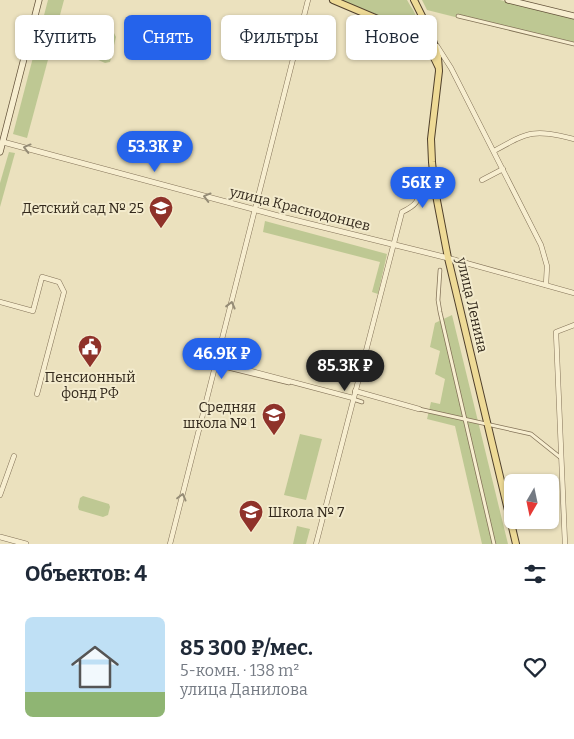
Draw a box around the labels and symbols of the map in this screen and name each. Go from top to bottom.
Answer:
pin: 53.3K ₽ [109,130,201,173]
one-way arrow [23,144,32,154]
pin: 56K ₽ [388,166,458,209]
street label: улица Краснодонцев [227,183,372,235]
one-way arrow [203,192,212,203]
school or university icon: Детский сад № 25 [148,195,174,229]
place label: Детский сад № 25 [22,200,144,217]
street label: улица Ленина [453,255,491,354]
one-way arrow [225,301,236,310]
public building icon: Пенсионный фонд РФ [77,334,103,368]
pin: 46.9K ₽ [176,338,268,380]
pin: 85.3K ₽ [299,350,391,392]
place label: Пенсионный фонд РФ [45,369,135,402]
place label: Средняя школа № 1 [183,399,256,432]
school or university icon: Средняя школа № 1 [261,402,287,436]
north arrow [504,474,559,529]
one-way arrow [176,492,187,501]
school or university icon: Школа № 7 [238,499,264,533]
place label: Школа № 7 [268,504,344,521]

